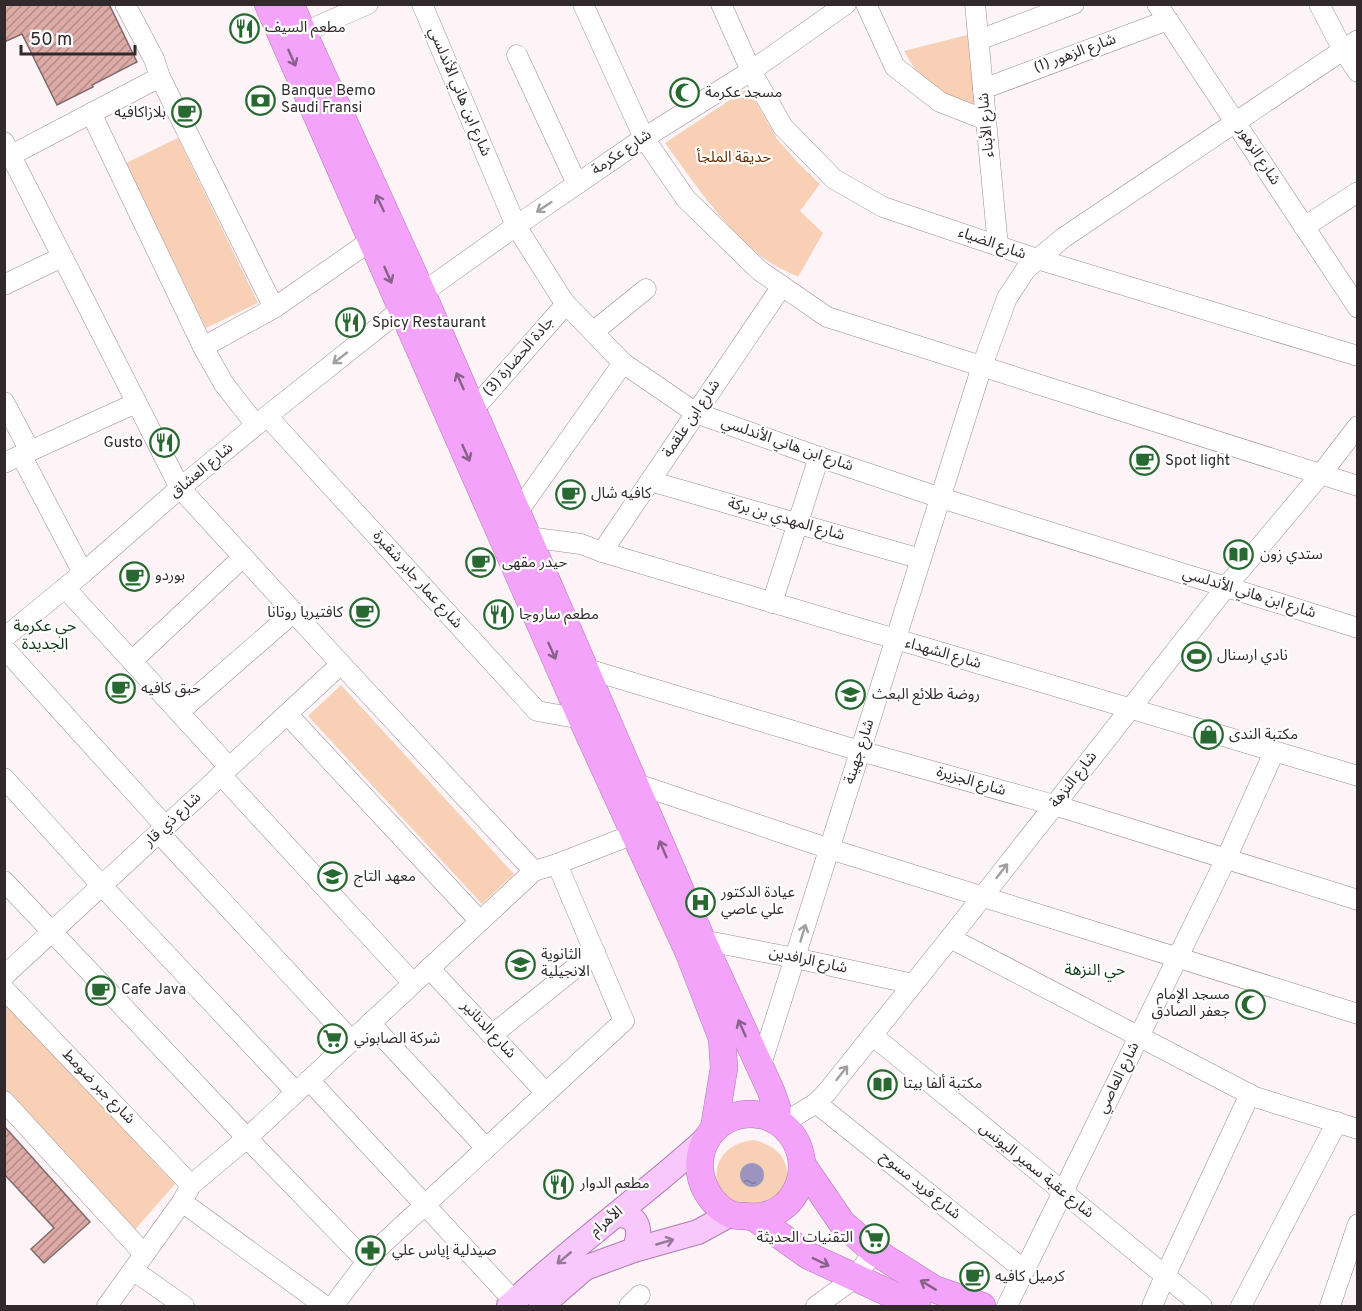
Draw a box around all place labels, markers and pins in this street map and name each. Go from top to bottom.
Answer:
restaurant icon: مطعم السيف [228,12,260,44]
place label: مطعم السيف [265,19,346,38]
mosque icon: مسجد عكرمة [668,77,700,109]
place label: Banque Bemo Saudi Fransi [281,82,376,118]
bank icon: Banque Bemo Saudi Fransi [244,84,276,116]
place label: مسجد عكرمة [705,84,782,103]
cafe icon: بلازاكافيه [171,97,203,129]
place label: بلازاكافيه [114,104,166,123]
restaurant icon: Spicy Restaurant [335,307,367,339]
place label: Spicy Restaurant [372,314,486,333]
restaurant icon: Gusto [148,427,180,459]
place label: Gusto [103,434,143,453]
cafe icon: Spot light [1128,445,1160,477]
place label: Spot light [1165,452,1230,471]
cafe icon: كافيه شال [554,478,586,510]
place label: كافيه شال [591,485,652,504]
library icon: ستدي زون [1223,539,1255,571]
place label: ستدي زون [1260,546,1323,565]
cafe icon: حيدر مقهى [465,547,497,579]
place label: حيدر مقهى [502,554,568,573]
cafe icon: بوردو [118,560,150,592]
place label: بوردو [155,567,185,586]
cafe icon: كافتيريا روتانا [348,597,380,629]
restaurant icon: مطعم ساروجا [482,599,514,631]
place label: كافتيريا روتانا [267,604,344,623]
place label: مطعم ساروجا [519,606,599,625]
sports icon: نادي ارسنال [1180,640,1212,672]
place label: نادي ارسنال [1217,647,1288,666]
cafe icon: حبق كافيه [104,673,136,705]
school or university icon: روضة طلائع البعث [835,679,867,711]
place label: حبق كافيه [141,680,201,699]
place label: روضة طلائع البعث [872,686,980,706]
shop icon: مكتبة الندى [1192,719,1224,751]
place label: مكتبة الندى [1229,726,1298,745]
school or university icon: معهد التاج [317,861,349,893]
place label: معهد التاج [354,868,416,888]
place label: عيادة الدكتور علي عاصي [720,884,796,920]
hospital icon: عيادة الدكتور علي عاصي [684,886,716,918]
place label: الثانوية الانجيلية [541,946,590,982]
school or university icon: الثانوية الانجيلية [504,948,536,980]
cafe icon: Cafe Java [84,974,116,1006]
place label: Cafe Java [121,981,186,1000]
place label: مسجد الإمام جعفر الصادق [1152,986,1230,1022]
mosque icon: مسجد الإمام جعفر الصادق [1235,988,1267,1020]
supermarket icon: شركة الصابوني [317,1023,349,1055]
place label: شركة الصابوني [354,1030,441,1049]
library icon: مكتبة ألفا بيتا [866,1068,898,1100]
place label: مكتبة ألفا بيتا [903,1074,982,1094]
restaurant icon: مطعم الدوار [543,1168,575,1200]
place label: مطعم الدوار [579,1175,650,1194]
supermarket icon: التقنيات الحديثة [858,1222,890,1254]
place label: التقنيات الحديثة [757,1229,853,1248]
pharmacy icon: صيدلية إياس علي [355,1235,387,1267]
place label: صيدلية إياس علي [392,1242,497,1261]
cafe icon: كرميل كافيه [958,1261,990,1293]
place label: كرميل كافيه [995,1268,1065,1287]

